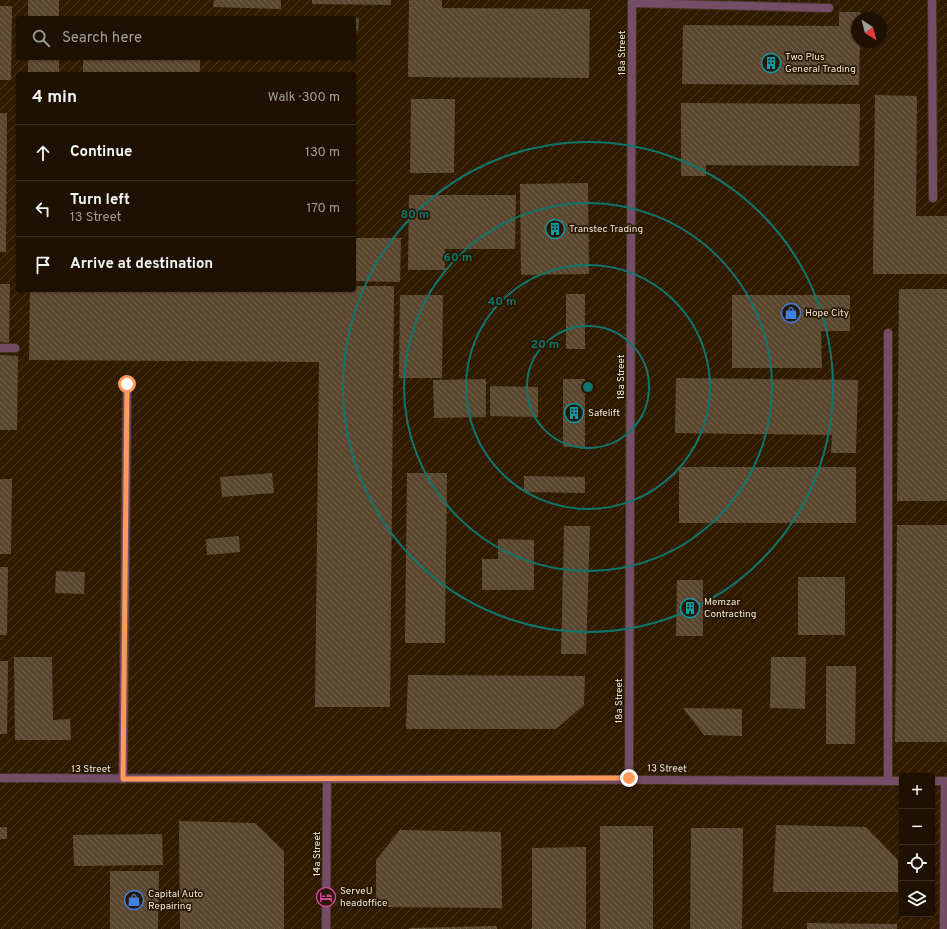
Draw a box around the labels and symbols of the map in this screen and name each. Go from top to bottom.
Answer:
north arrow [851,12,887,48]
street label: 18a Street [616,30,629,76]
place label: Two Plus General Trading [785,51,856,76]
building icon: Two Plus General Trading [760,52,782,74]
text: 80 m [401,207,429,223]
building icon: Transtec Trading [544,218,566,240]
place label: Transtec Trading [569,223,643,236]
text: 60 m [444,250,472,266]
text: 40 m [487,294,517,310]
shop icon: Hope City [780,302,802,324]
place label: Hope City [805,307,849,320]
text: 20 m [531,337,559,353]
street label: 18a Street [615,354,628,400]
route start [118,375,136,393]
centre of rings [581,380,595,394]
building icon: Safelift [563,402,585,424]
place label: Safelift [588,407,620,420]
place label: Memzar Contracting [704,596,756,621]
building icon: Memzar Contracting [679,597,701,619]
street label: 18a Street [613,678,626,724]
street label: 13 Street [647,762,687,776]
street label: 13 Street [71,763,111,776]
route end [620,769,638,787]
street label: 14a Street [311,831,324,876]
place label: ServeU headoffice [340,885,387,910]
hotel icon: ServeU headoffice [315,886,337,908]
place label: Capital Auto Repairing [148,888,204,913]
shop icon: Capital Auto Repairing [123,889,145,911]

